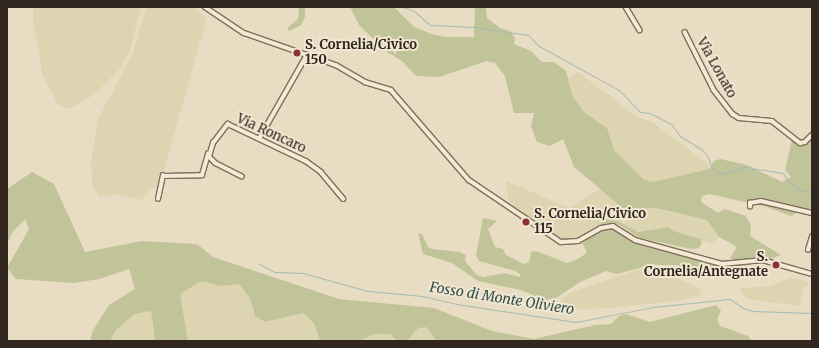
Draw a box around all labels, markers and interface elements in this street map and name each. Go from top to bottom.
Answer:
street label: Via Lonato [693,35,739,101]
place label: S. Cornelia/Civico 150 [305,38,417,69]
marker: S. Cornelia/Civico 150 [292,48,302,58]
street label: Via Roncaro [234,111,308,157]
place label: S. Cornelia/Civico 115 [534,207,646,238]
marker: S. Cornelia/Civico 115 [521,217,531,227]
place label: S. Cornelia/Antegnate [644,250,768,281]
marker: S. Cornelia/Antegnate [771,260,781,270]
water label: Fosso di Monte Oliviero [429,278,575,318]

